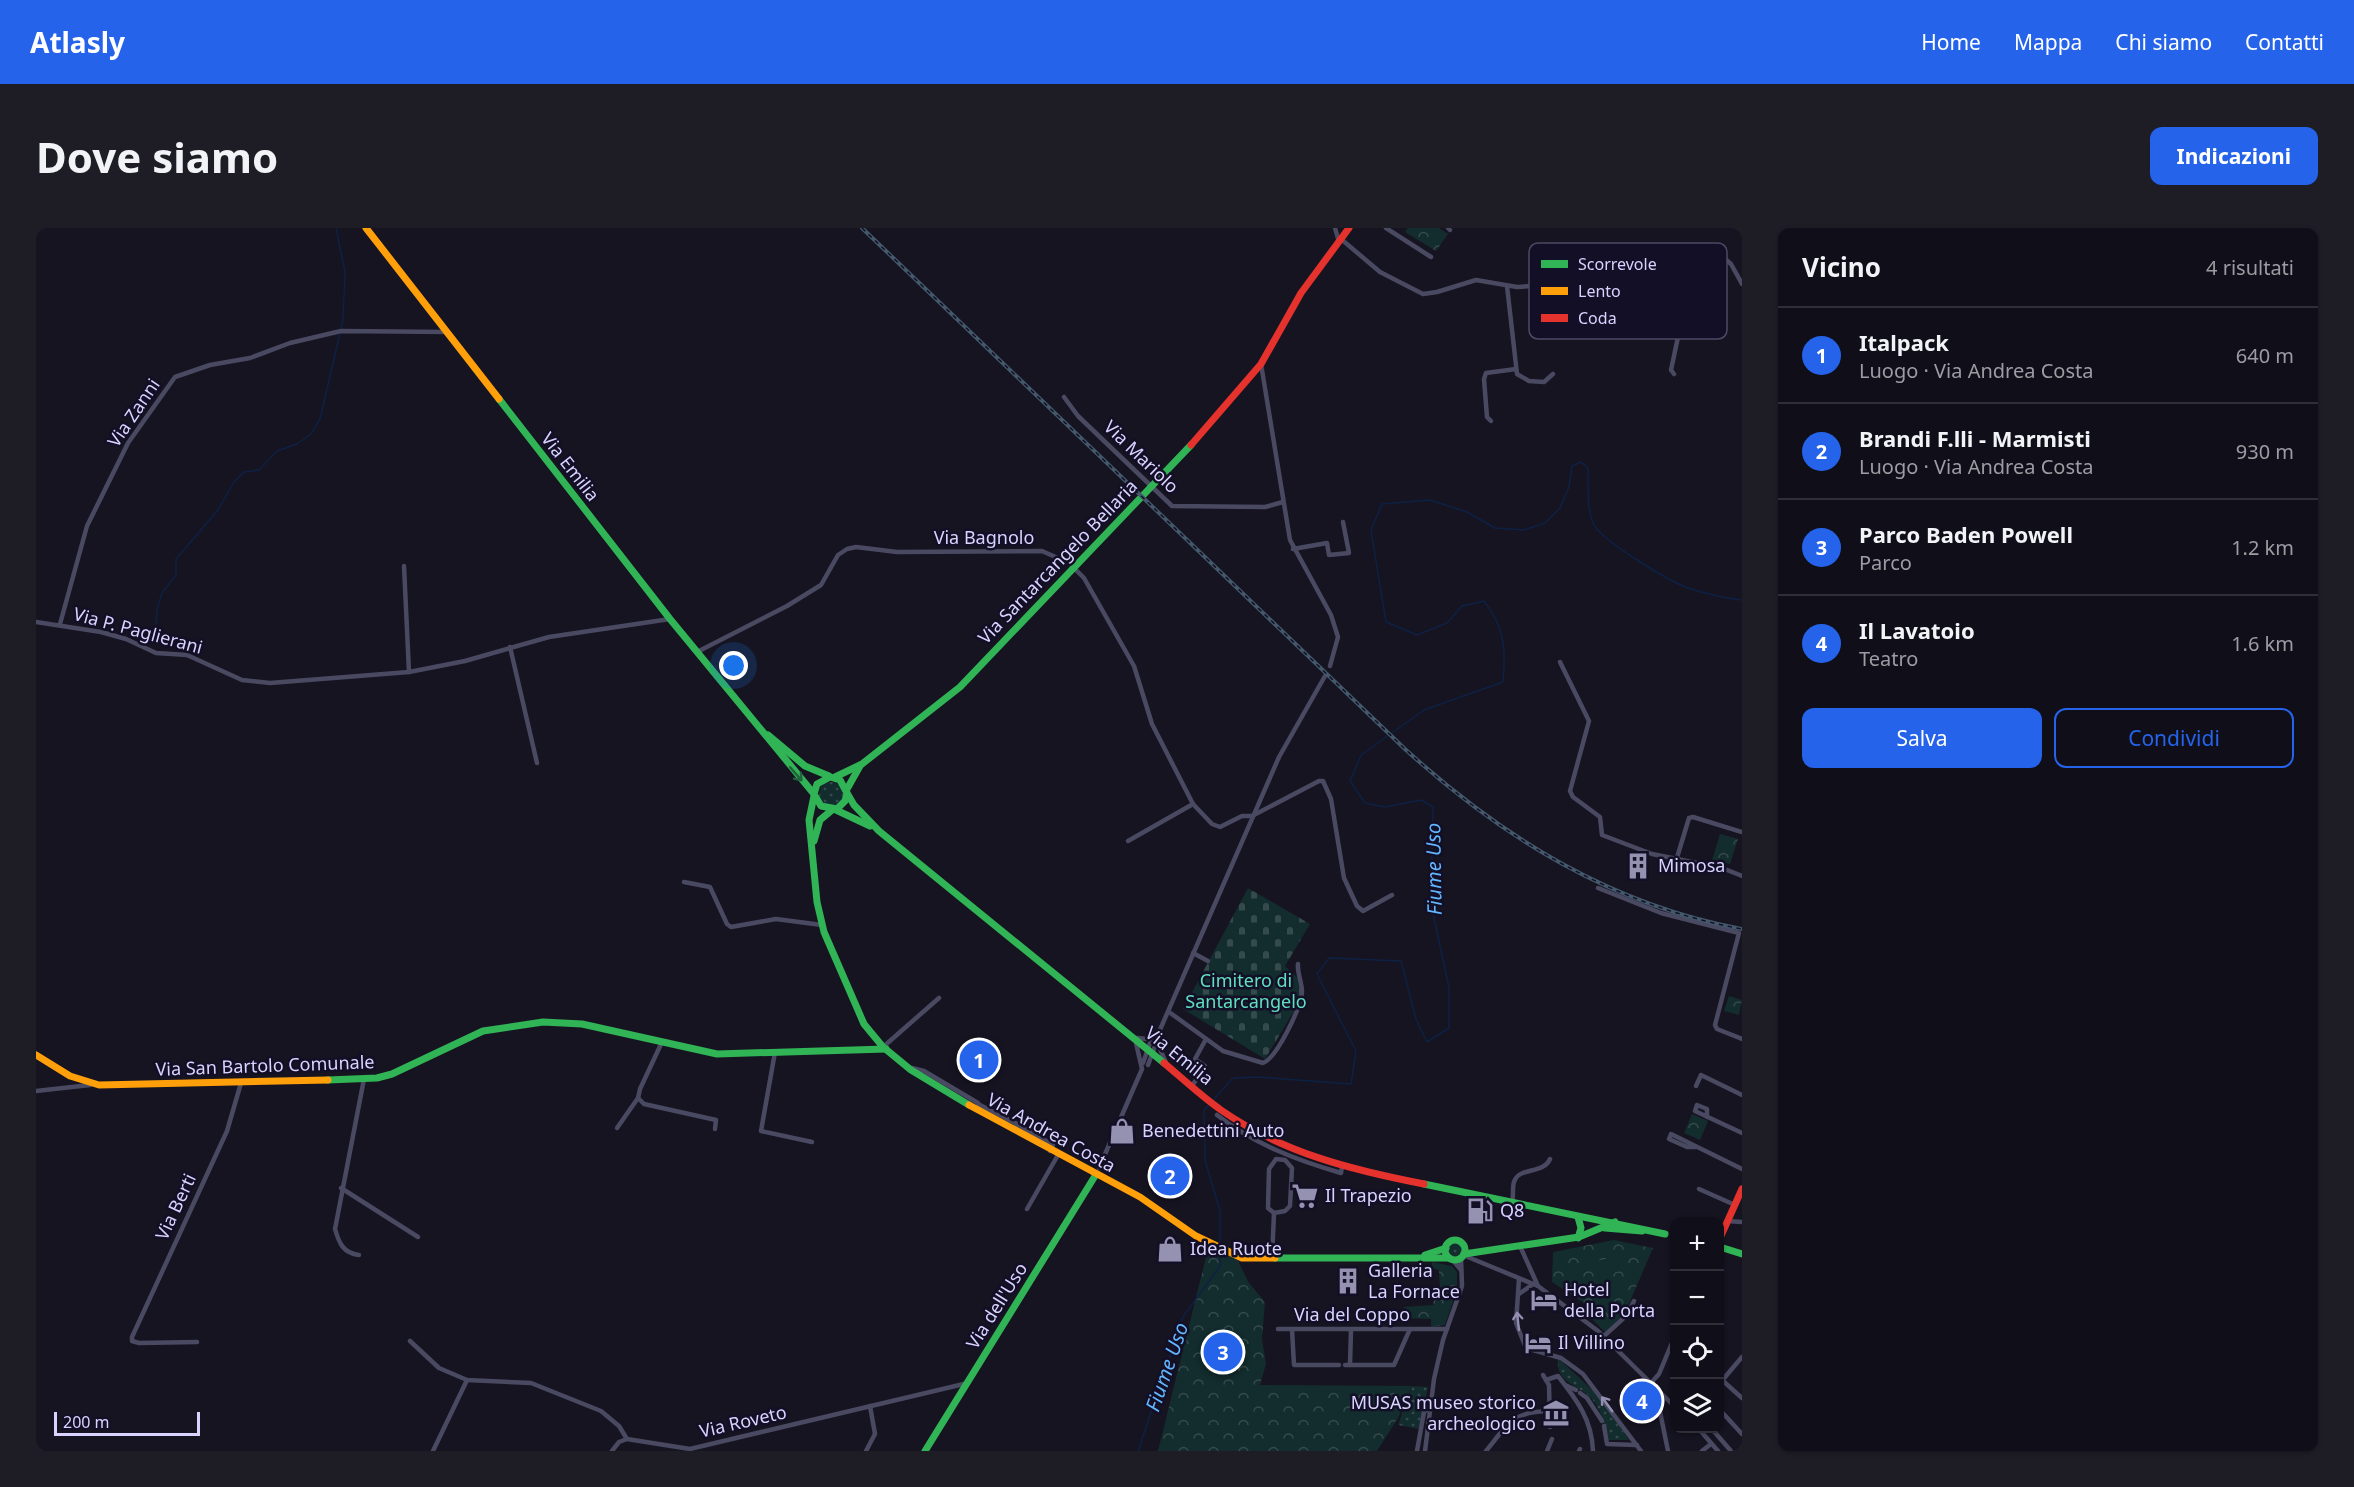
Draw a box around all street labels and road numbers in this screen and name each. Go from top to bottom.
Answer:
street label: Via Zanni [102,374,165,451]
street label: Via Mariolo [1099,415,1184,498]
street label: Via Emilia [536,427,605,506]
street label: Via Santarcangelo Bellaria [972,474,1142,649]
street label: Via Bagnolo [934,525,1034,549]
street label: Via P. Paglierani [71,601,205,659]
street label: Via Emilia [1141,1020,1219,1090]
street label: Via San Bartolo Comunale [155,1049,375,1081]
street label: Via Andrea Costa [983,1087,1120,1177]
street label: Via Berti [149,1169,201,1244]
street label: Via dell'Uso [960,1258,1032,1353]
street label: Via del Coppo [1294,1302,1410,1326]
street label: Via Roveto [697,1399,789,1443]

